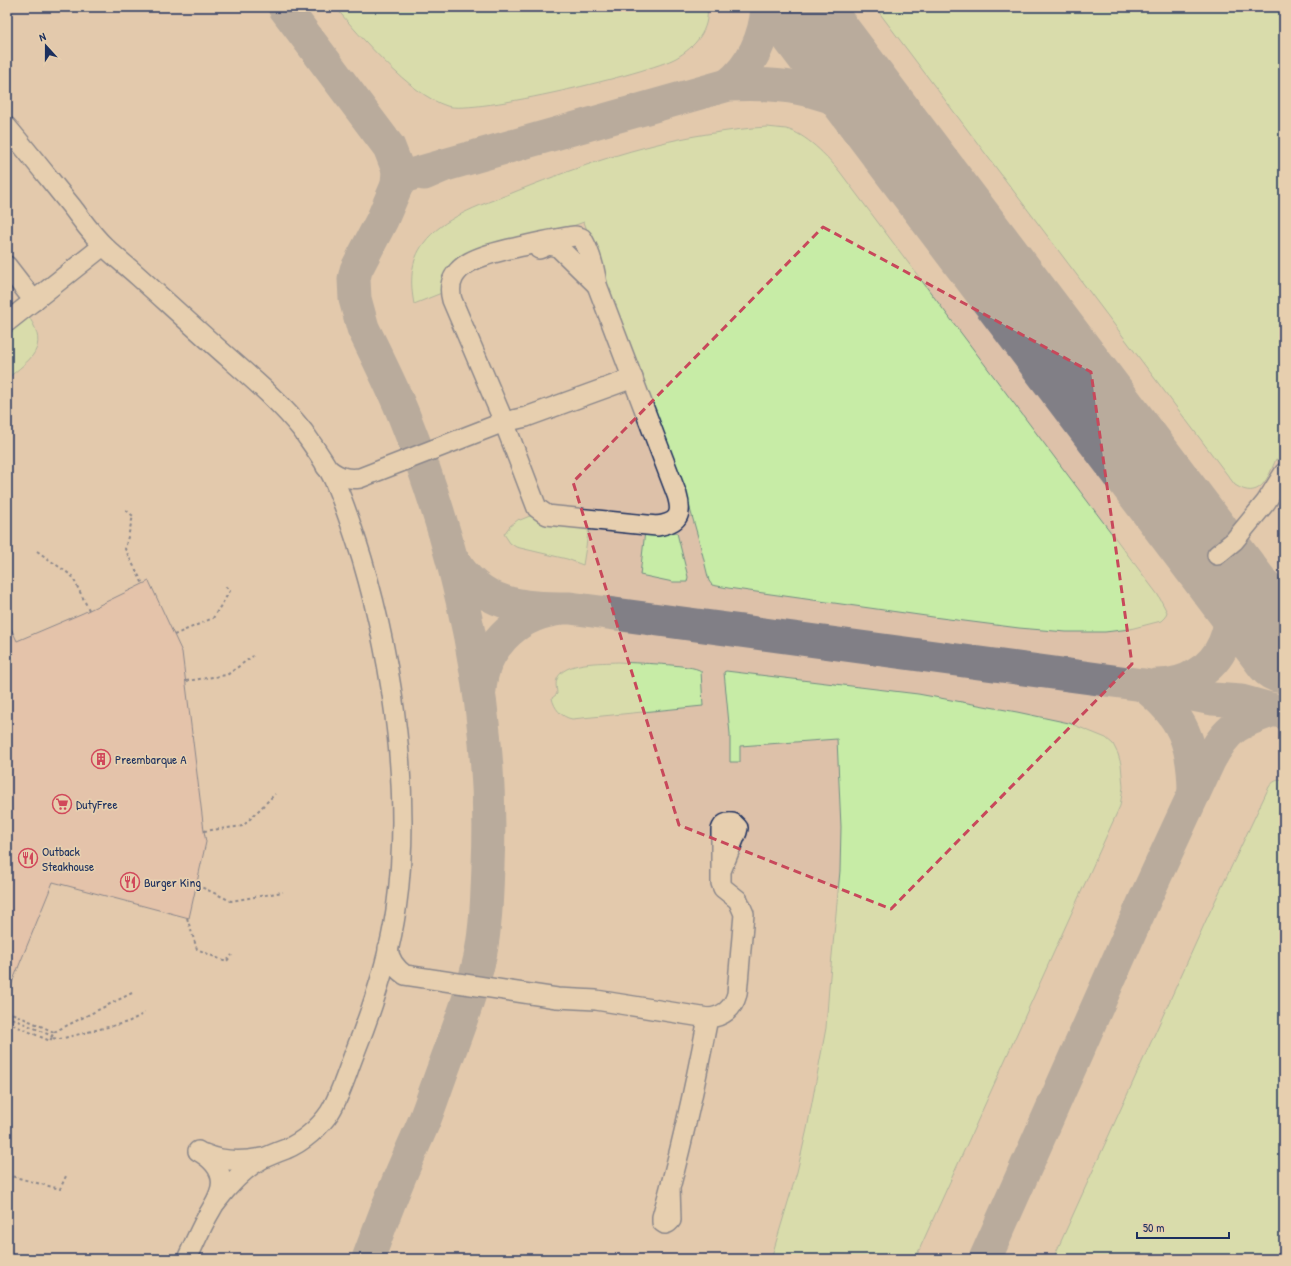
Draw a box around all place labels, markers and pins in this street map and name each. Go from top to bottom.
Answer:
building icon: Preembarque A [90,748,112,770]
place label: Preembarque A [115,750,187,768]
supermarket icon: DutyFree [51,793,73,815]
place label: DutyFree [76,795,118,813]
place label: Outback Steakhouse [42,842,94,875]
restaurant icon: Outback Steakhouse [17,847,39,869]
restaurant icon: Burger King [119,871,141,893]
place label: Burger King [144,873,201,891]

